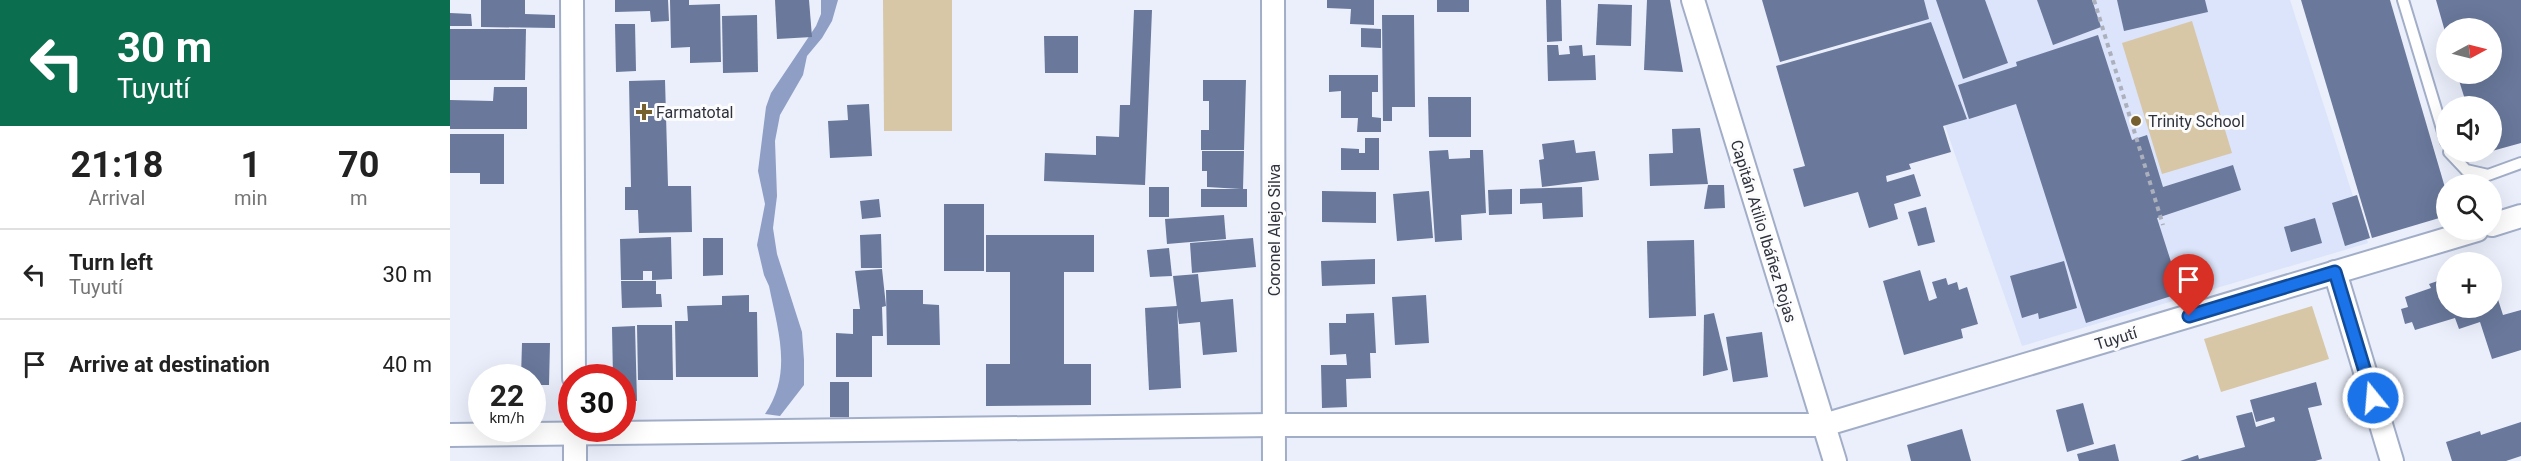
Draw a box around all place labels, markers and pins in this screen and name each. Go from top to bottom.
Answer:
place label: Farmatotal [656,103,733,122]
marker: Farmatotal [637,105,651,119]
place label: Trinity School [2148,112,2245,131]
marker: Trinity School [2129,114,2143,128]
pin [2163,254,2214,316]

